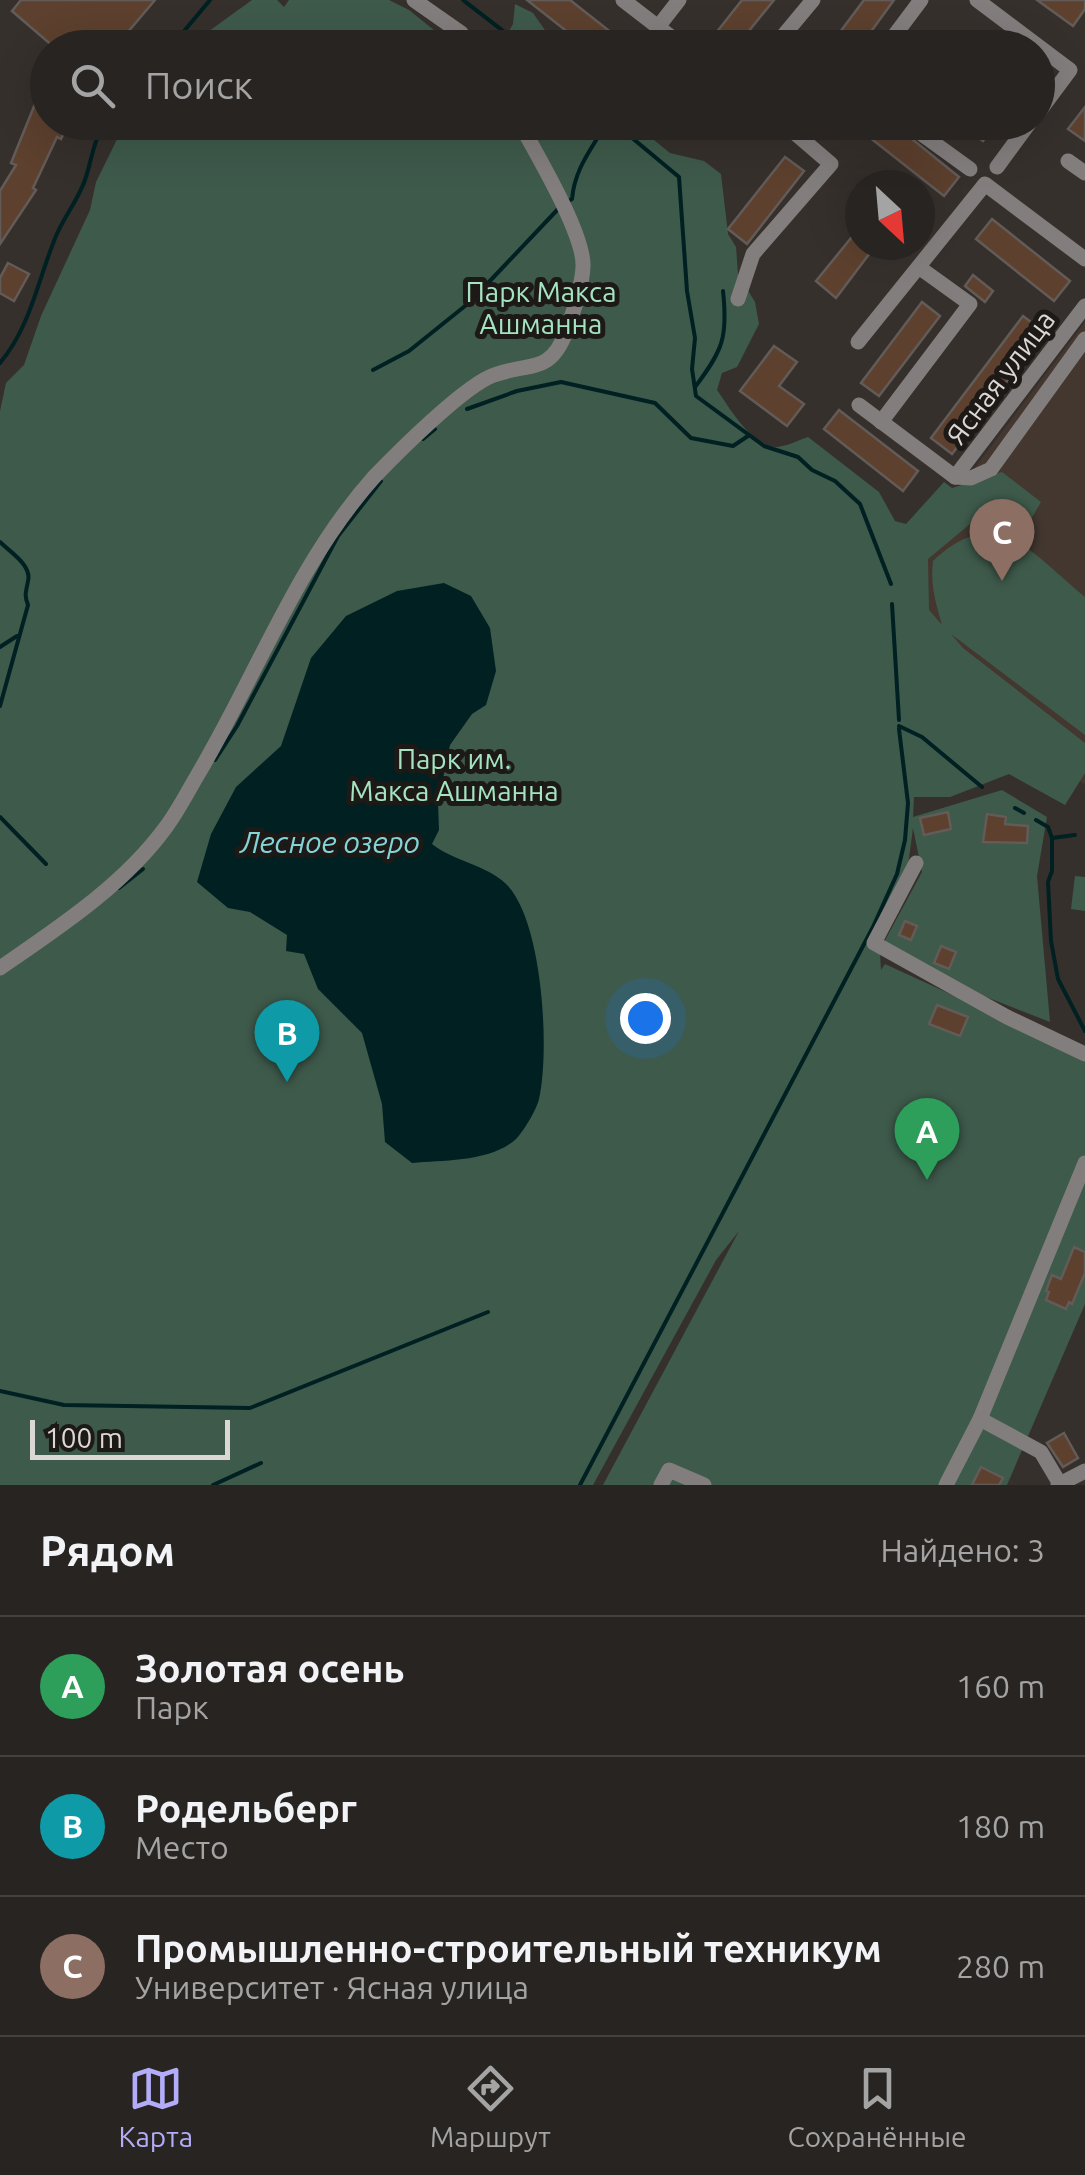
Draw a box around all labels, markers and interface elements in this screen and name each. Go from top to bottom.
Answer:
search box [30,30,1055,140]
icon: search [65,58,120,113]
text: Поиск [145,64,253,106]
north arrow [845,170,935,260]
park label: Парк Макса Ашманна [465,276,617,339]
street label: Ясная улица [940,304,1060,450]
pin: C [970,498,1034,581]
park label: Парк им. Макса Ашманна [349,743,559,806]
water label: Лесное озеро [238,825,420,859]
your location [620,993,671,1044]
pin: B [254,1000,320,1082]
pin: A [894,1098,960,1180]
scale bar [30,1415,230,1460]
text: 100 m [45,1422,123,1453]
text: Рядом [40,1527,175,1574]
text: Найдено: 3 [880,1532,1045,1568]
text: Золотая осень [135,1647,404,1689]
text: A [61,1668,84,1704]
text: 160 m [956,1668,1045,1704]
text: Парк [135,1689,209,1725]
text: Родельберг [135,1787,357,1829]
text: B [62,1808,83,1844]
text: 180 m [956,1808,1045,1844]
text: Место [135,1829,229,1865]
text: Промышленно-строительный техникум [135,1927,882,1969]
text: C [62,1948,83,1984]
text: 280 m [956,1948,1045,1984]
text: Университет · Ясная улица [135,1969,529,2005]
tab: Карта [118,2061,193,2152]
tab: Маршрут [430,2061,551,2152]
tab: Сохранённые [788,2061,967,2152]

